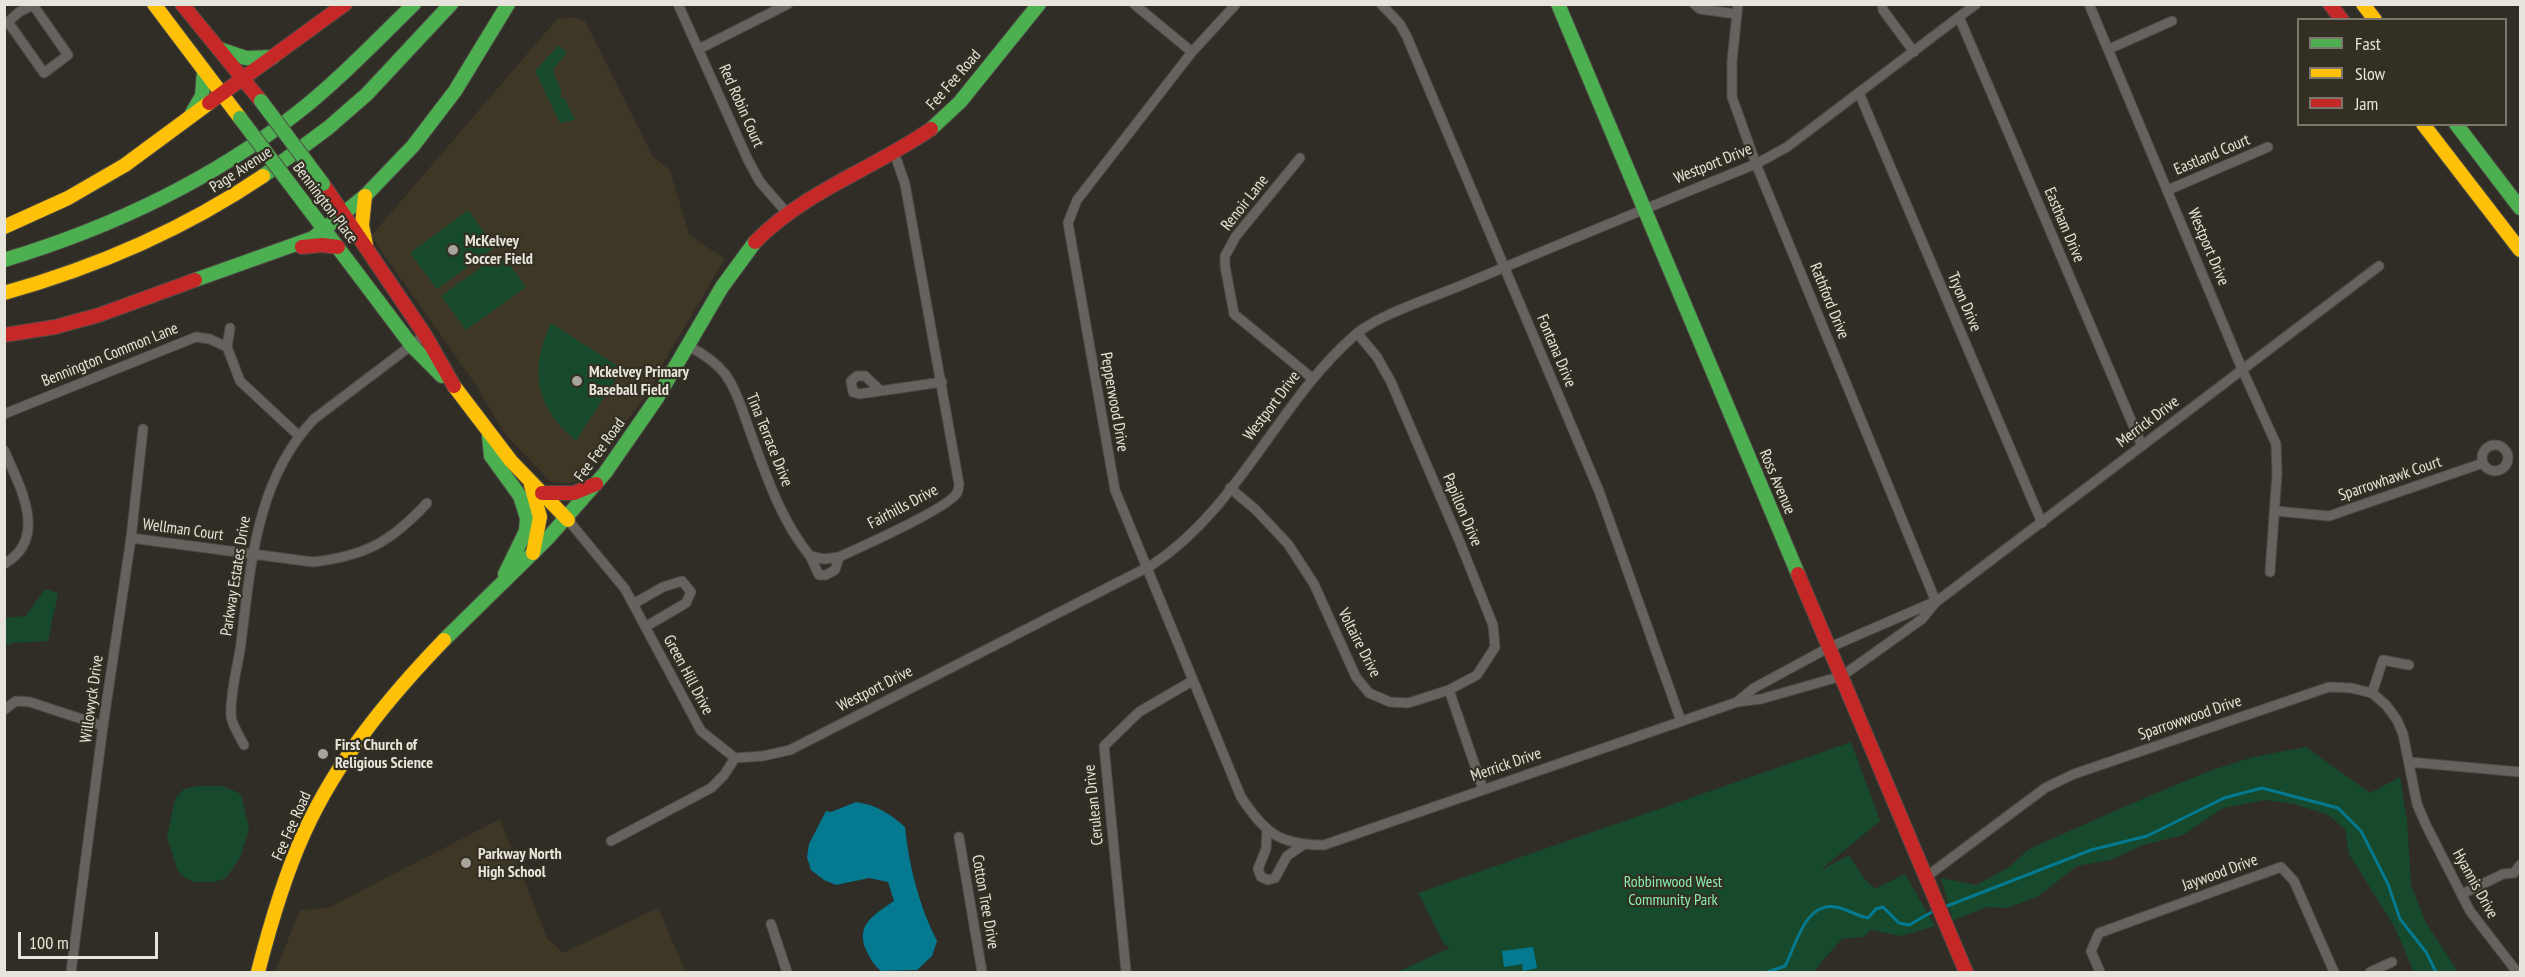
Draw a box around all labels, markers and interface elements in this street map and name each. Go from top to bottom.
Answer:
legend [2297,18,2507,126]
text: Fast [2355,32,2381,55]
street label: Fee Fee Road [923,46,985,114]
street label: Red Robin Court [714,62,768,150]
text: Slow [2355,62,2385,85]
text: Jam [2355,92,2378,115]
street label: Eastland Court [2171,130,2253,180]
street label: Westport Drive [1671,140,1755,188]
street label: Page Avenue [206,143,276,197]
street label: Bennington Place [288,159,362,247]
street label: Renoir Lane [1217,171,1273,235]
street label: Eastham Drive [2040,185,2088,265]
street label: Westport Drive [2183,205,2233,289]
place label: McKelvey Soccer Field [465,231,533,269]
marker: McKelvey Soccer Field [446,243,460,257]
street label: Rathford Drive [1805,260,1853,342]
street label: Tryon Drive [1943,269,1985,335]
street label: Fontana Drive [1532,312,1580,390]
street label: Bennington Common Lane [39,319,181,391]
street label: Pepperwood Drive [1096,351,1132,453]
place label: Mckelvey Primary Baseball Field [589,362,689,400]
street label: Westport Drive [1240,367,1304,445]
marker: Mckelvey Primary Baseball Field [570,374,584,388]
street label: Tina Terrace Drive [742,390,796,490]
street label: Merrick Drive [2113,392,2183,452]
street label: Fee Fee Road [571,415,629,485]
street label: Ross Avenue [1755,447,1799,517]
street label: Sparrowhawk Court [2336,452,2444,506]
street label: Papillon Drive [1438,471,1486,549]
street label: Fairhills Drive [865,481,941,533]
street label: Wellman Court [141,515,225,545]
street label: Parkway Estates Drive [217,515,255,637]
street label: Voltaire Drive [1333,605,1385,681]
street label: Green Hill Drive [659,632,717,718]
street label: Willowyck Drive [76,654,108,744]
street label: Westport Drive [834,662,916,716]
street label: Sparrowwood Drive [2136,691,2244,745]
place label: First Church of Religious Science [335,735,433,773]
street label: Merrick Drive [1468,744,1544,786]
marker: First Church of Religious Science [316,747,330,761]
street label: Cerulean Drive [1080,764,1108,846]
street label: Fee Fee Road [268,789,316,863]
place label: Parkway North High School [478,844,562,882]
street label: Hyannis Drive [2448,846,2502,922]
street label: Jaywood Drive [2180,850,2260,896]
street label: Cotton Tree Drive [967,853,1003,951]
marker: Parkway North High School [459,856,473,870]
park label: Robbinwood West Community Park [1624,872,1722,910]
scale bar [21,920,160,958]
text: 100 m [29,931,69,954]

